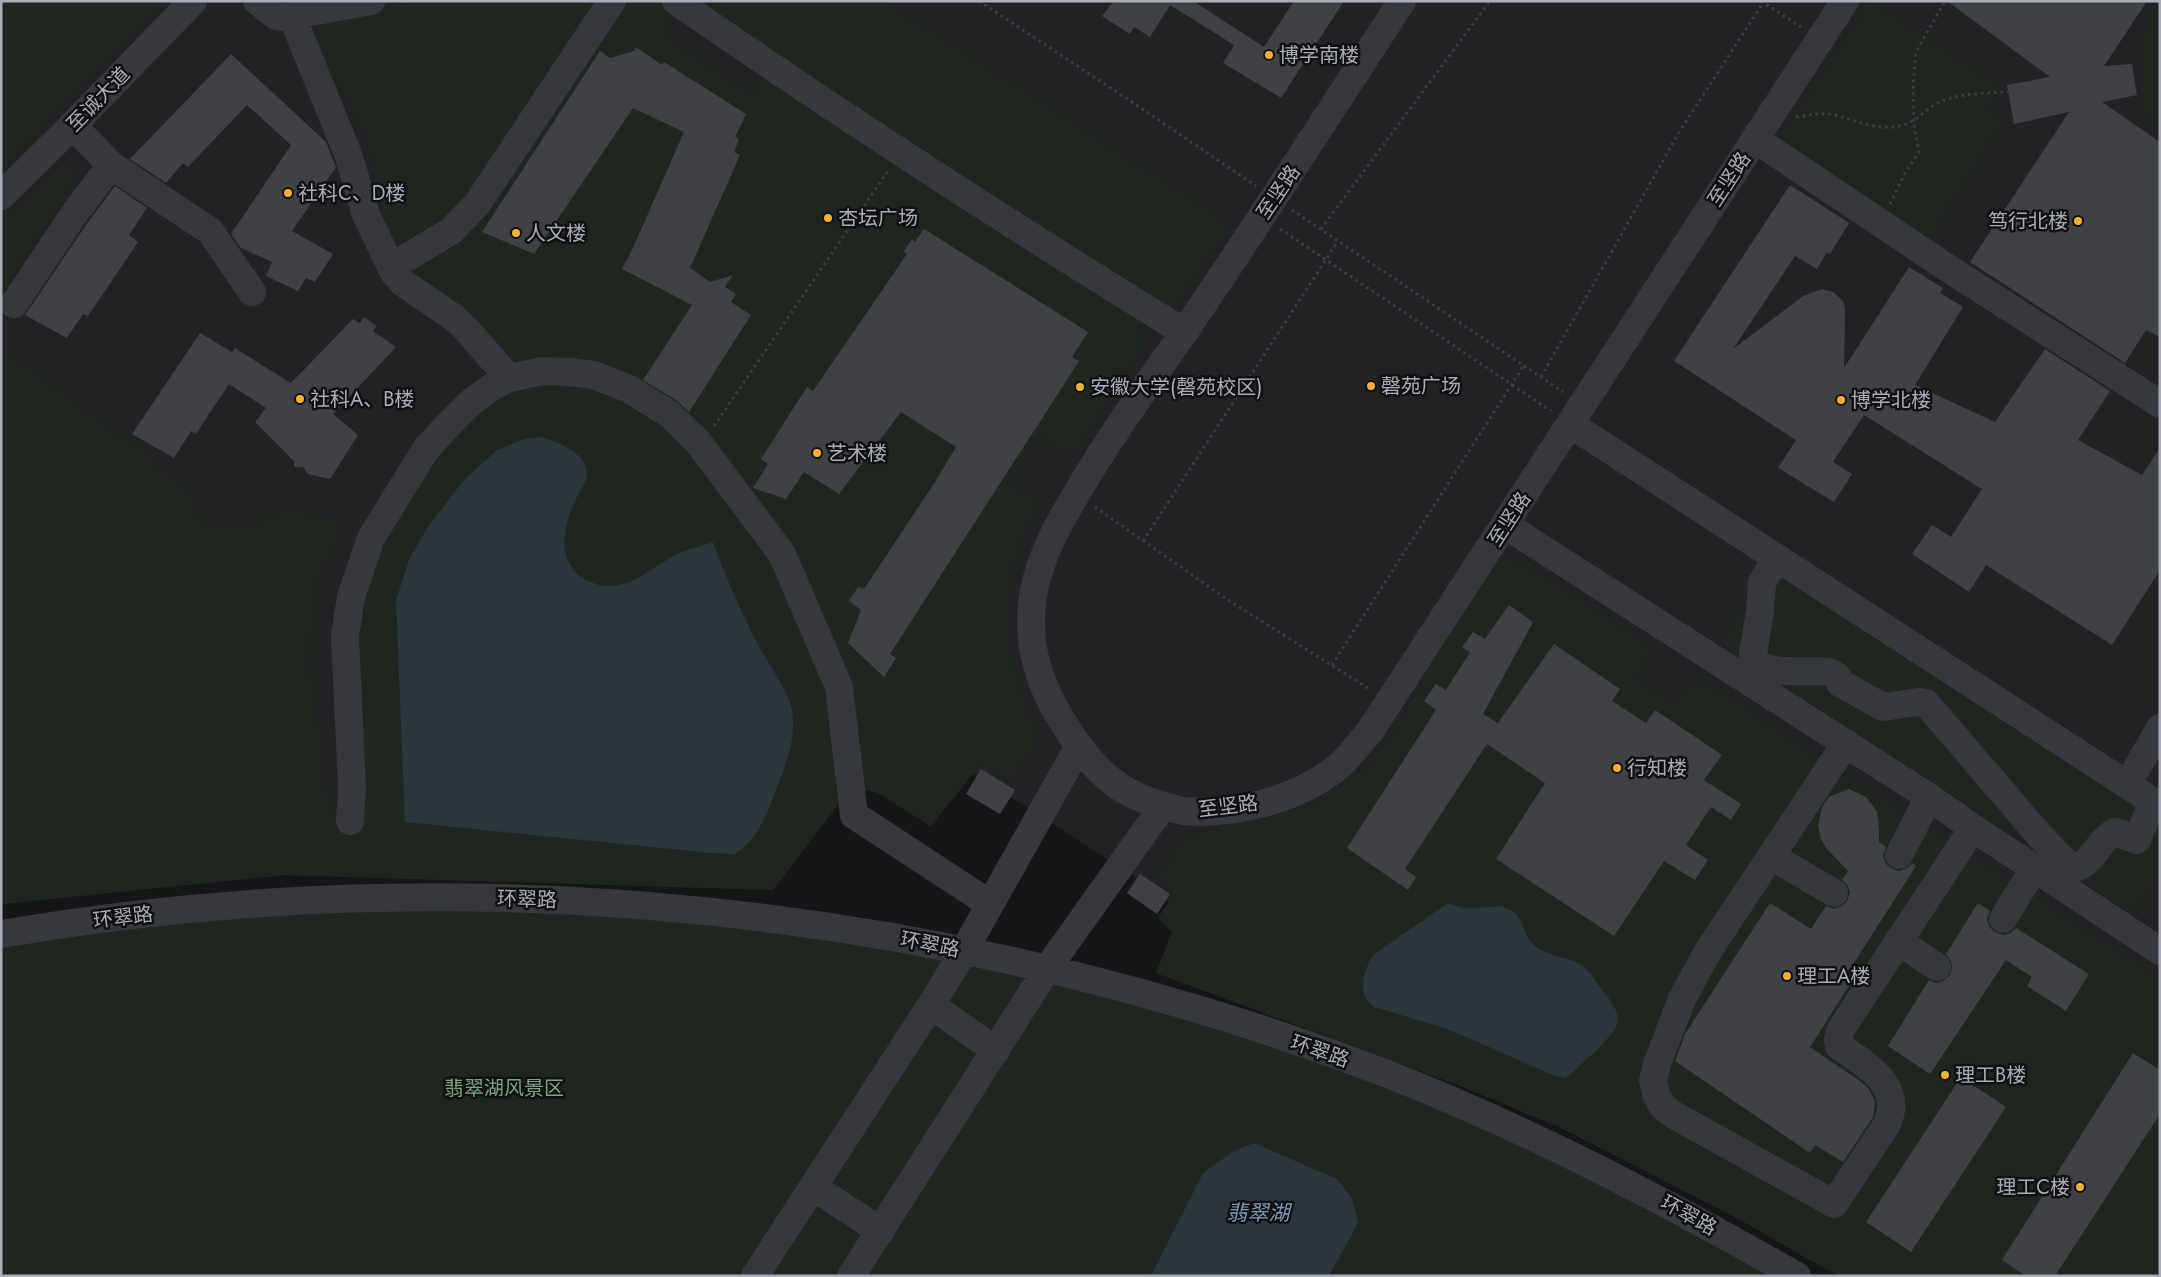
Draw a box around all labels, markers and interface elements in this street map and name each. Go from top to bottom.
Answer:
place label: 博学南楼 [1279,41,1359,70]
marker: 博学南楼 [1263,49,1275,61]
street label: 至诚大道 [60,61,137,138]
street label: 至坚路 [1701,146,1758,212]
street label: 至坚路 [1250,159,1307,225]
place label: 社科C、D楼 [298,179,405,208]
marker: 社科C、D楼 [282,187,294,199]
place label: 杏坛广场 [838,204,918,233]
place label: 笃行北楼 [1988,207,2068,236]
marker: 杏坛广场 [822,212,834,224]
marker: 笃行北楼 [2072,215,2084,227]
place label: 人文楼 [526,219,586,248]
marker: 人文楼 [510,227,522,239]
place label: 磬苑广场 [1381,372,1461,401]
place label: 安徽大学(磬苑校区) [1090,373,1262,402]
marker: 磬苑广场 [1365,380,1377,392]
marker: 安徽大学(磬苑校区) [1074,381,1086,393]
place label: 社科A、B楼 [310,385,414,414]
place label: 博学北楼 [1851,386,1931,415]
marker: 社科A、B楼 [294,393,306,405]
marker: 博学北楼 [1835,394,1847,406]
place label: 艺术楼 [827,439,887,468]
marker: 艺术楼 [811,447,823,459]
street label: 至坚路 [1481,486,1538,552]
place label: 行知楼 [1627,754,1687,783]
marker: 行知楼 [1611,762,1623,774]
street label: 至坚路 [1197,788,1260,825]
street label: 环翠路 [496,884,557,915]
street label: 环翠路 [92,899,155,936]
street label: 环翠路 [898,925,962,964]
place label: 理工A楼 [1797,962,1870,991]
marker: 理工A楼 [1781,970,1793,982]
street label: 环翠路 [1287,1028,1353,1075]
place label: 理工B楼 [1955,1061,2026,1090]
marker: 理工B楼 [1939,1069,1951,1081]
park label: 翡翠湖风景区 [444,1074,564,1103]
place label: 理工C楼 [1996,1173,2070,1202]
marker: 理工C楼 [2074,1181,2086,1193]
street label: 环翠路 [1655,1188,1722,1243]
water label: 翡翠湖 [1227,1198,1292,1228]

